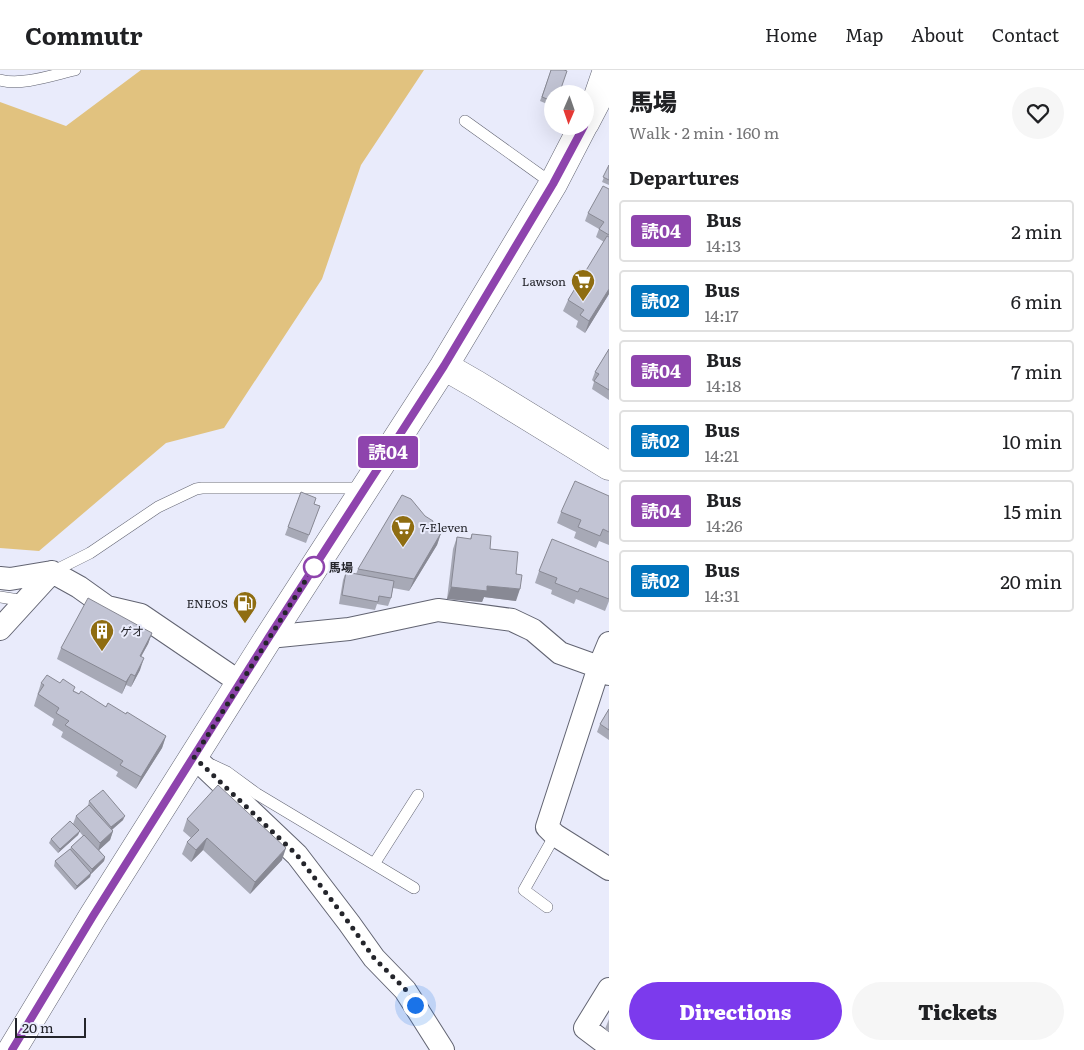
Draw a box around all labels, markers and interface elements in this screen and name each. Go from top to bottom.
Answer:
text: Commutr [25,17,143,52]
text: Home [765,21,817,48]
text: Map [845,21,883,48]
text: About [911,21,964,48]
text: Contact [992,21,1059,48]
text: 馬場 [629,83,677,118]
north arrow [544,85,594,135]
map controls [544,85,594,135]
button: heart [1012,87,1064,139]
text: Walk · 2 min · 160 m [629,120,779,144]
text: Departures [629,163,739,191]
text: Bus [706,205,741,233]
text: 読04 [641,217,681,244]
text: 2 min [1011,217,1062,245]
text: 14:13 [706,233,741,257]
supermarket icon: Lawson [570,268,596,302]
place label: Lawson [522,272,566,290]
text: Bus [704,275,740,303]
text: 読02 [641,287,679,314]
text: 6 min [1011,287,1062,315]
text: 14:17 [704,303,739,327]
text: Bus [706,345,741,373]
text: 読04 [641,357,681,384]
text: 7 min [1011,357,1062,385]
text: 14:18 [706,373,741,397]
text: Bus [704,415,740,443]
text: 読02 [641,427,679,454]
text: 10 min [1002,427,1062,455]
line badge: 読04 [359,436,417,468]
text: 読04 [368,438,408,465]
text: 14:21 [704,443,739,467]
text: Bus [706,485,741,513]
text: 読04 [641,497,681,524]
text: 15 min [1003,497,1062,525]
text: 14:26 [706,513,743,537]
supermarket icon: 7-Eleven [390,514,416,548]
place label: 7-Eleven [420,518,468,536]
text: Bus [704,555,740,583]
marker: 馬場 [303,556,325,578]
place label: 馬場 [329,558,353,576]
text: 読02 [641,567,679,594]
text: 20 min [1000,567,1062,595]
text: 14:31 [704,583,740,607]
fuel station icon: ENEOS [232,590,258,624]
place label: ENEOS [186,594,228,612]
building icon: ゲオ [89,618,115,652]
place label: ゲオ [120,622,144,640]
button: Directions [629,982,842,1040]
button: Tickets [852,982,1064,1040]
your location [403,993,428,1018]
scale bar [15,1015,86,1038]
text: 20 m [22,1017,54,1037]

